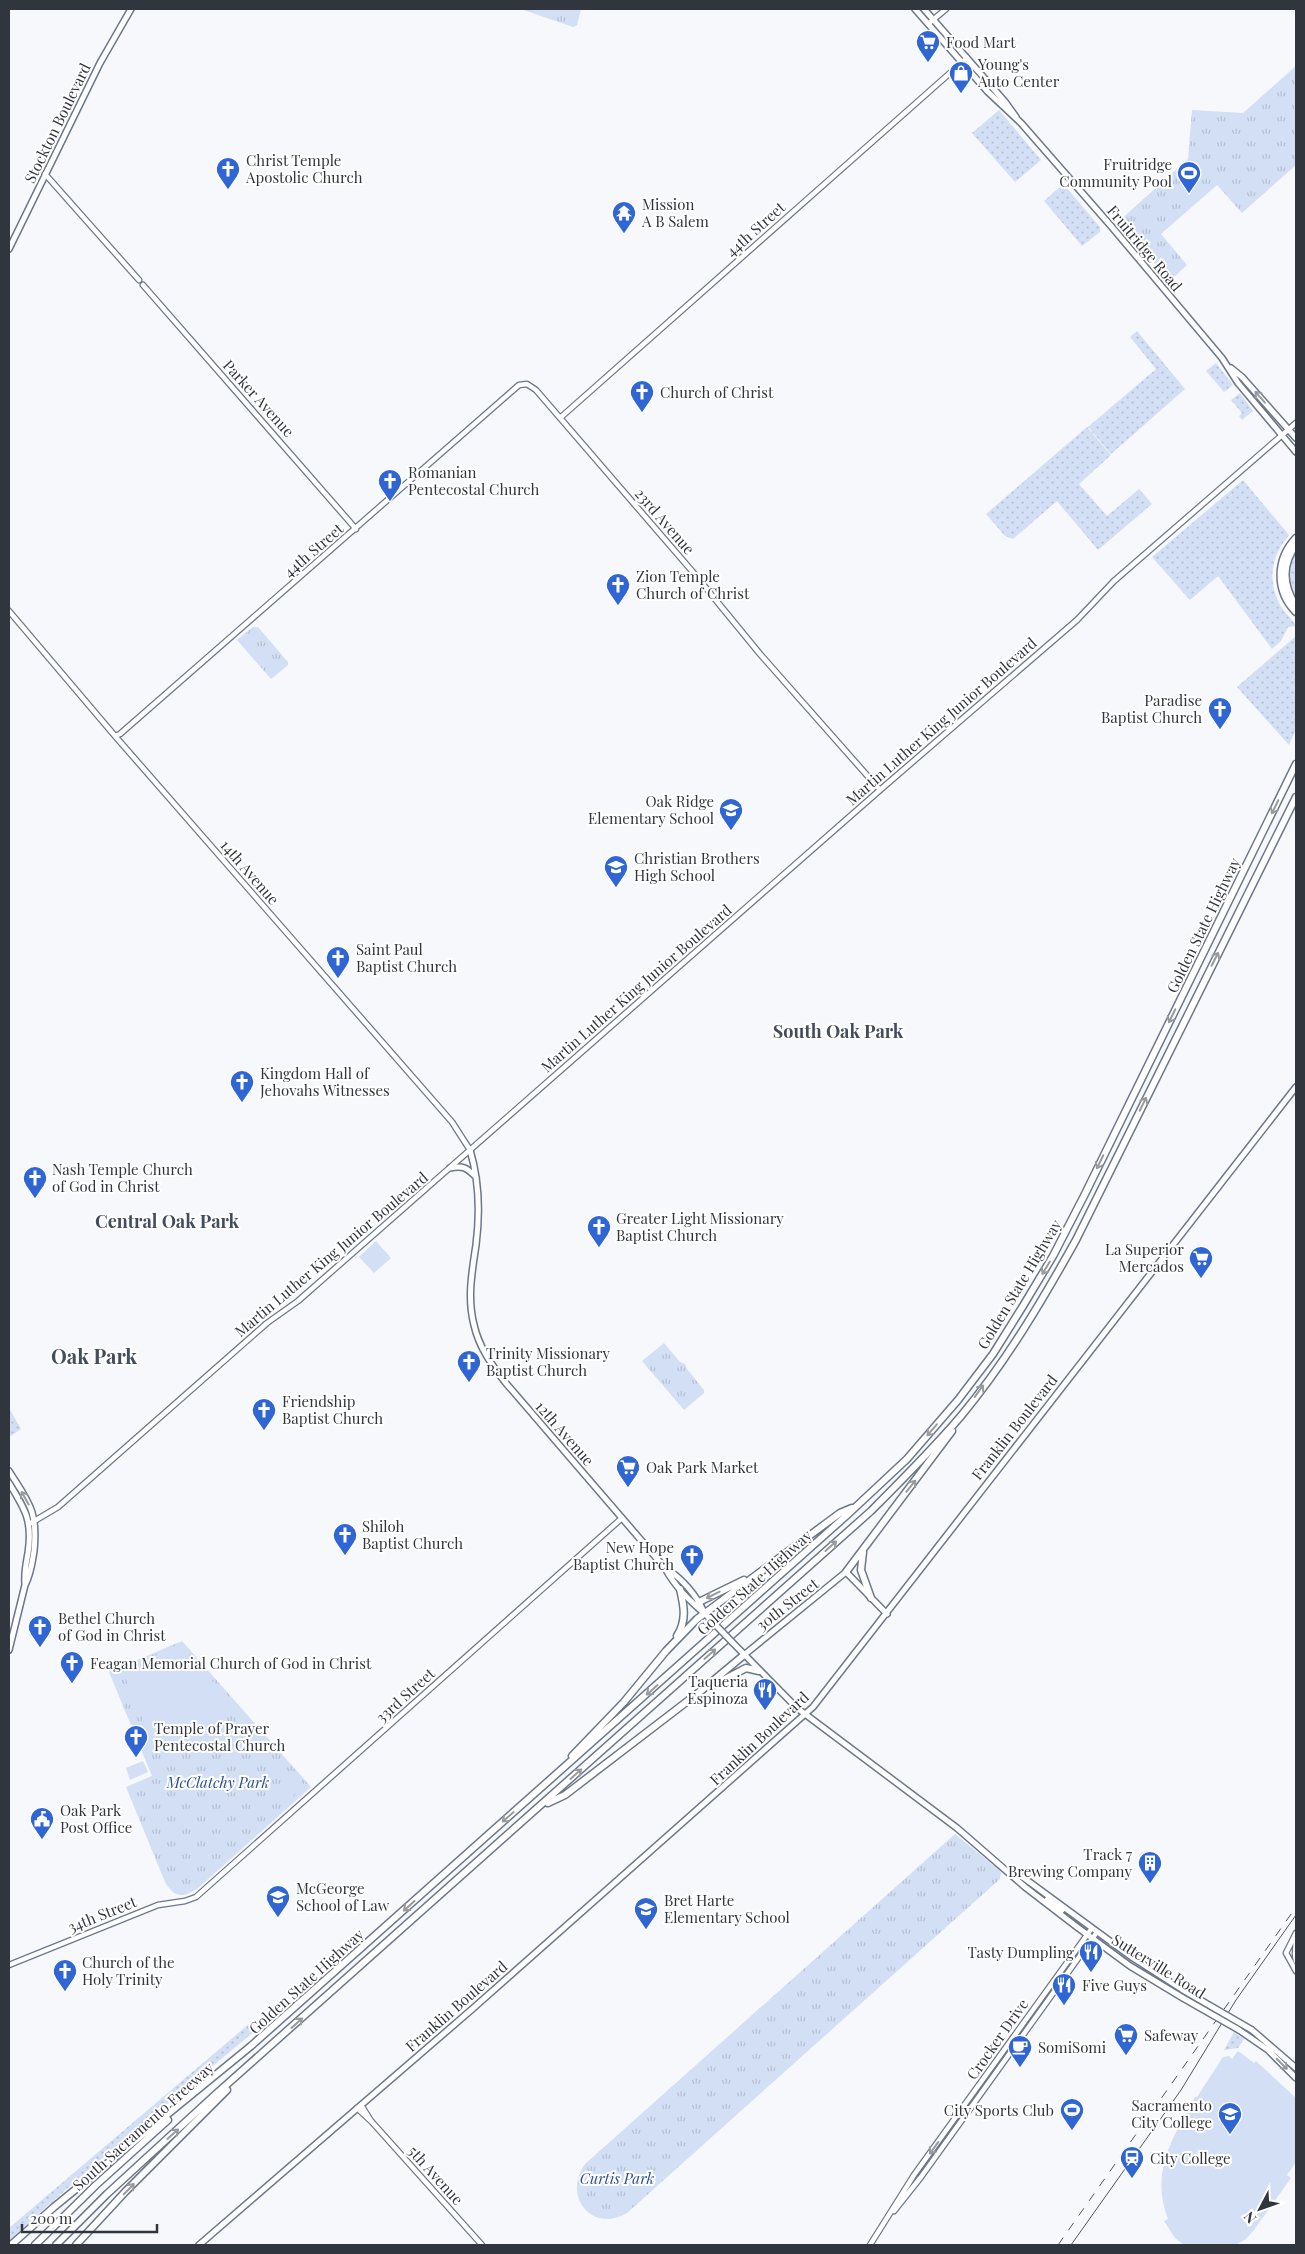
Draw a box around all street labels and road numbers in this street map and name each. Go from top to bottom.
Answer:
street label: Stockton Boulevard [19,59,95,186]
street label: 44th Street [721,197,789,261]
street label: Fruitridge Road [1103,201,1187,295]
street label: Parker Avenue [219,355,299,441]
street label: 23rd Avenue [631,484,699,558]
street label: 44th Street [279,518,348,581]
street label: Martin Luther King Junior Boulevard [841,632,1041,809]
street label: 14th Avenue [216,835,284,909]
street label: Golden State Highway [1162,854,1245,996]
street label: Martin Luther King Junior Boulevard [536,899,736,1076]
street label: Martin Luther King Junior Boulevard [230,1167,432,1341]
street label: Golden State Highway [972,1215,1066,1353]
street label: Franklin Boulevard [967,1370,1062,1484]
street label: 12th Avenue [531,1396,599,1470]
street label: Golden State Highway [692,1525,816,1639]
street label: 30th Street [752,1573,823,1635]
street label: 33rd Street [371,1663,439,1727]
street label: Franklin Boulevard [705,1687,813,1789]
street label: 34th Street [65,1891,140,1937]
street label: Golden State Highway [244,1924,368,2038]
street label: Sutterville Road [1108,1929,1210,2003]
street label: Franklin Boulevard [401,1956,511,2056]
street label: Crocker Drive [962,1995,1032,2083]
street label: South Sacramento Freeway [68,2057,218,2195]
street label: 5th Avenue [404,2141,468,2209]

